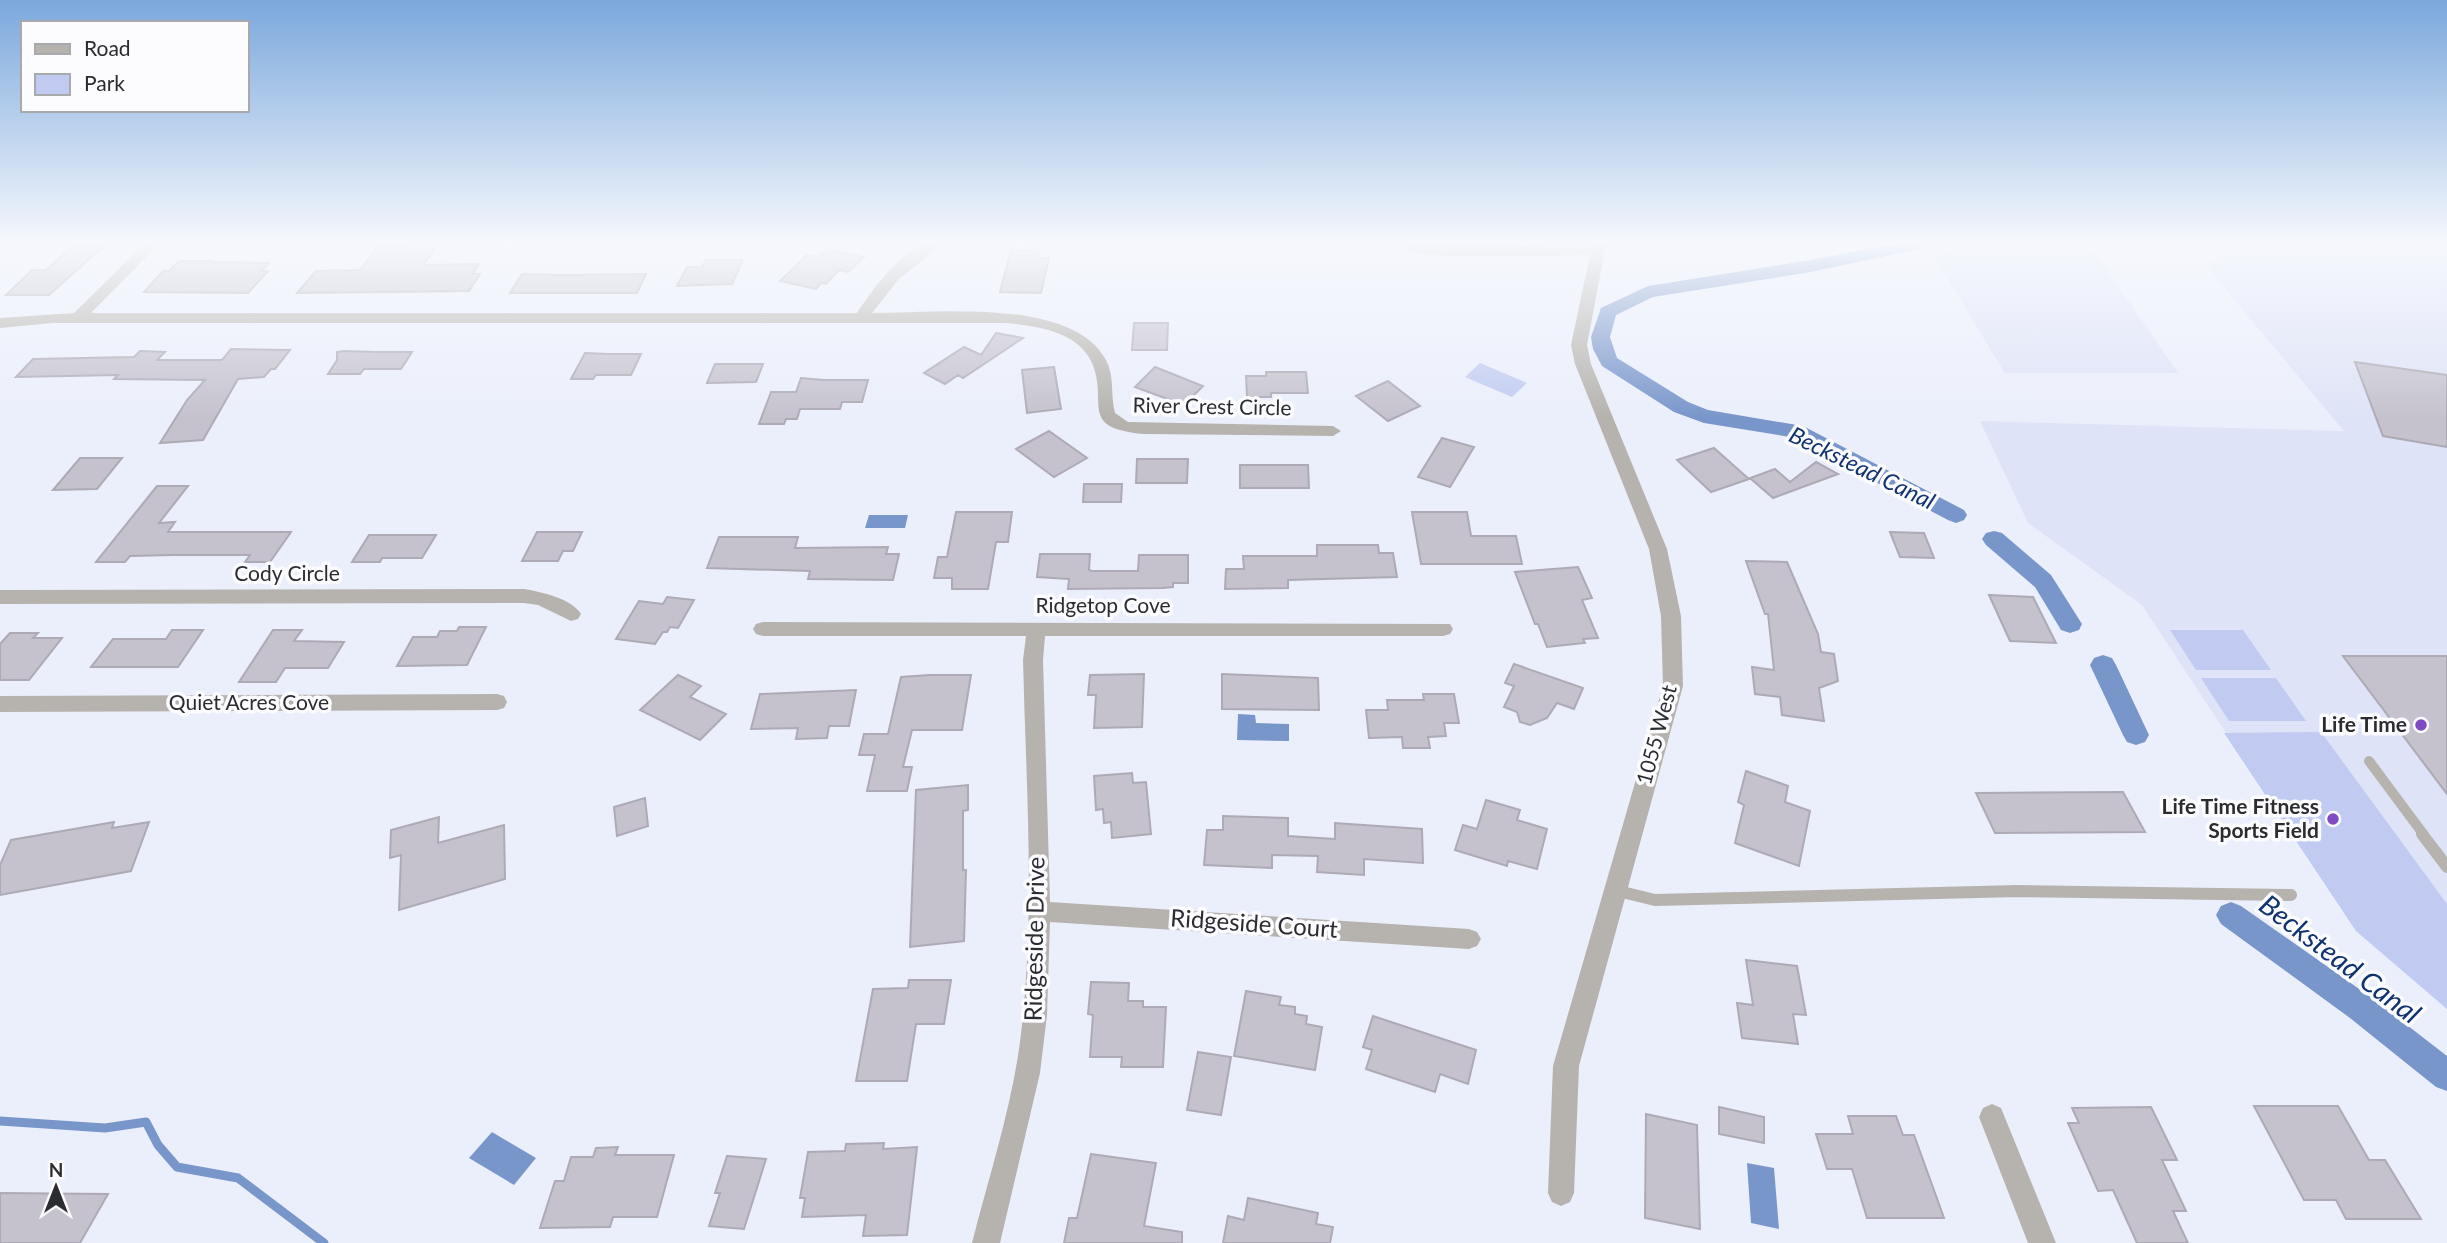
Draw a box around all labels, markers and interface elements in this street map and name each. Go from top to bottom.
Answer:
legend [21,21,248,112]
text: Road [84,35,131,60]
text: Park [84,70,125,95]
street label: River Crest Circle [1132,392,1292,419]
water label: Beckstead Canal [1785,420,1940,514]
street label: Cody Circle [234,560,340,585]
street label: Ridgetop Cove [1035,592,1171,617]
street label: 1055 West [1630,682,1681,787]
street label: Quiet Acres Cove [169,689,329,714]
place label: Life Time [2321,711,2407,736]
marker: Life Time [2413,717,2429,733]
place label: Life Time Fitness Sports Field [2162,793,2319,842]
marker: Life Time Fitness Sports Field [2325,811,2341,827]
street label: Ridgeside Drive [1018,856,1049,1022]
water label: Beckstead Canal [2253,887,2428,1030]
street label: Ridgeside Court [1170,902,1339,943]
north arrow [21,1152,91,1222]
text: N [49,1158,63,1181]

